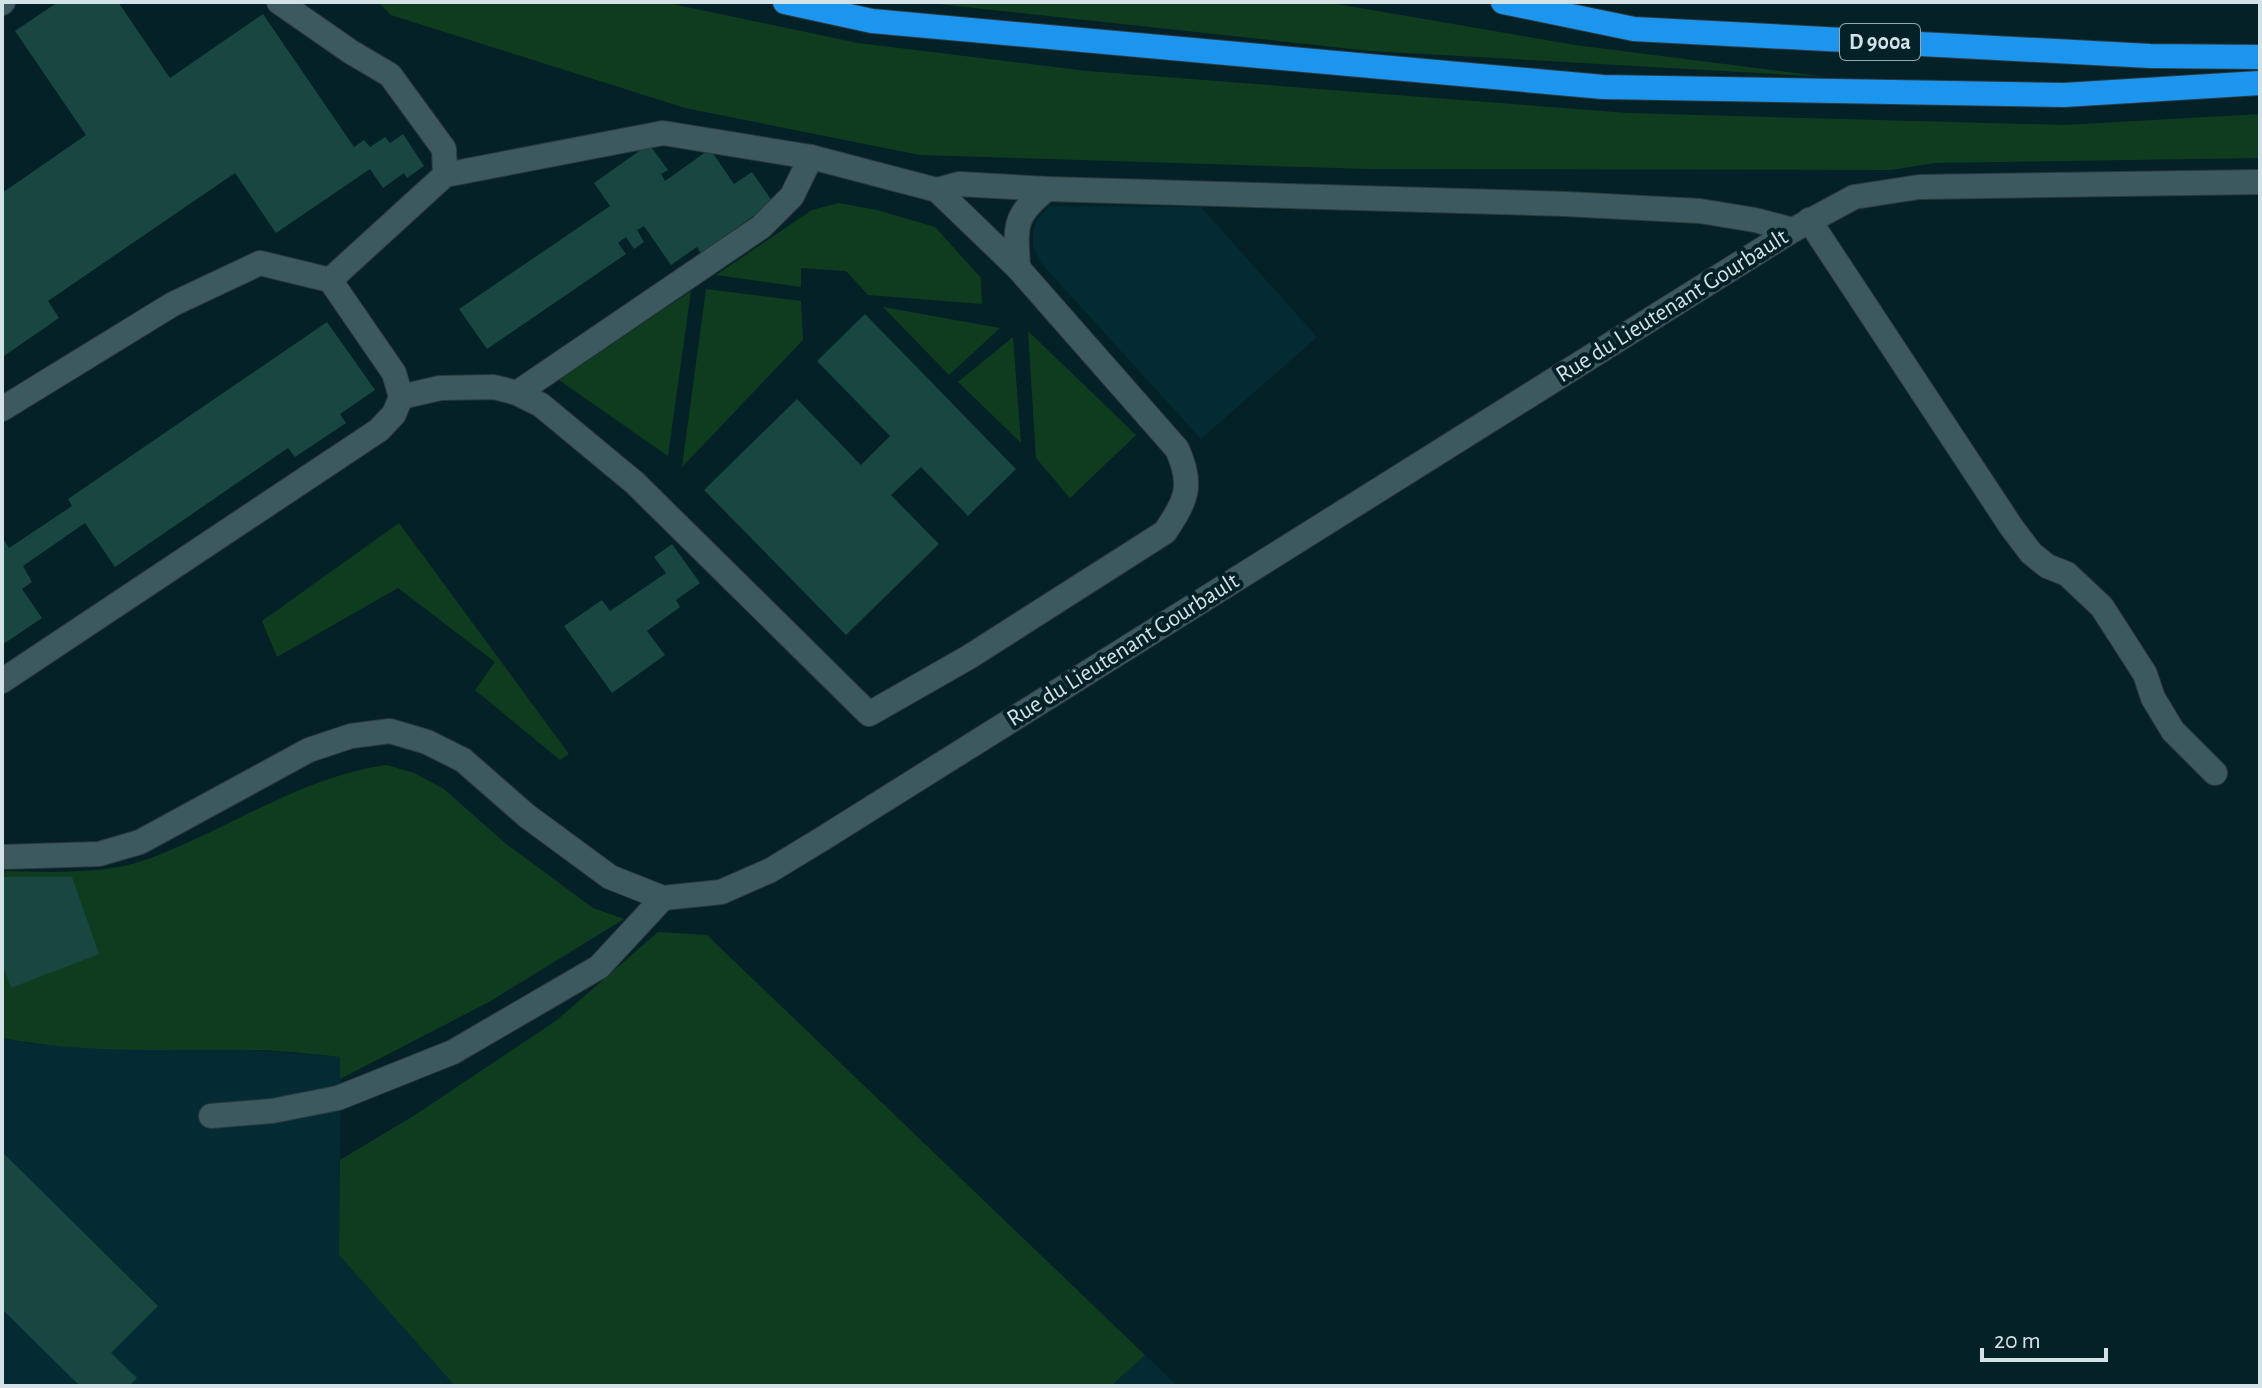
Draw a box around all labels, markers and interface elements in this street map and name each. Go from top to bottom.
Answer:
road number: D 900a [1840,24,1920,60]
street label: Rue du Lieutenant Gourbault [1552,225,1792,387]
street label: Rue du Lieutenant Gourbault [1003,569,1243,731]
scale bar [1982,1312,2106,1362]
text: 20 m [1994,1329,2041,1353]

